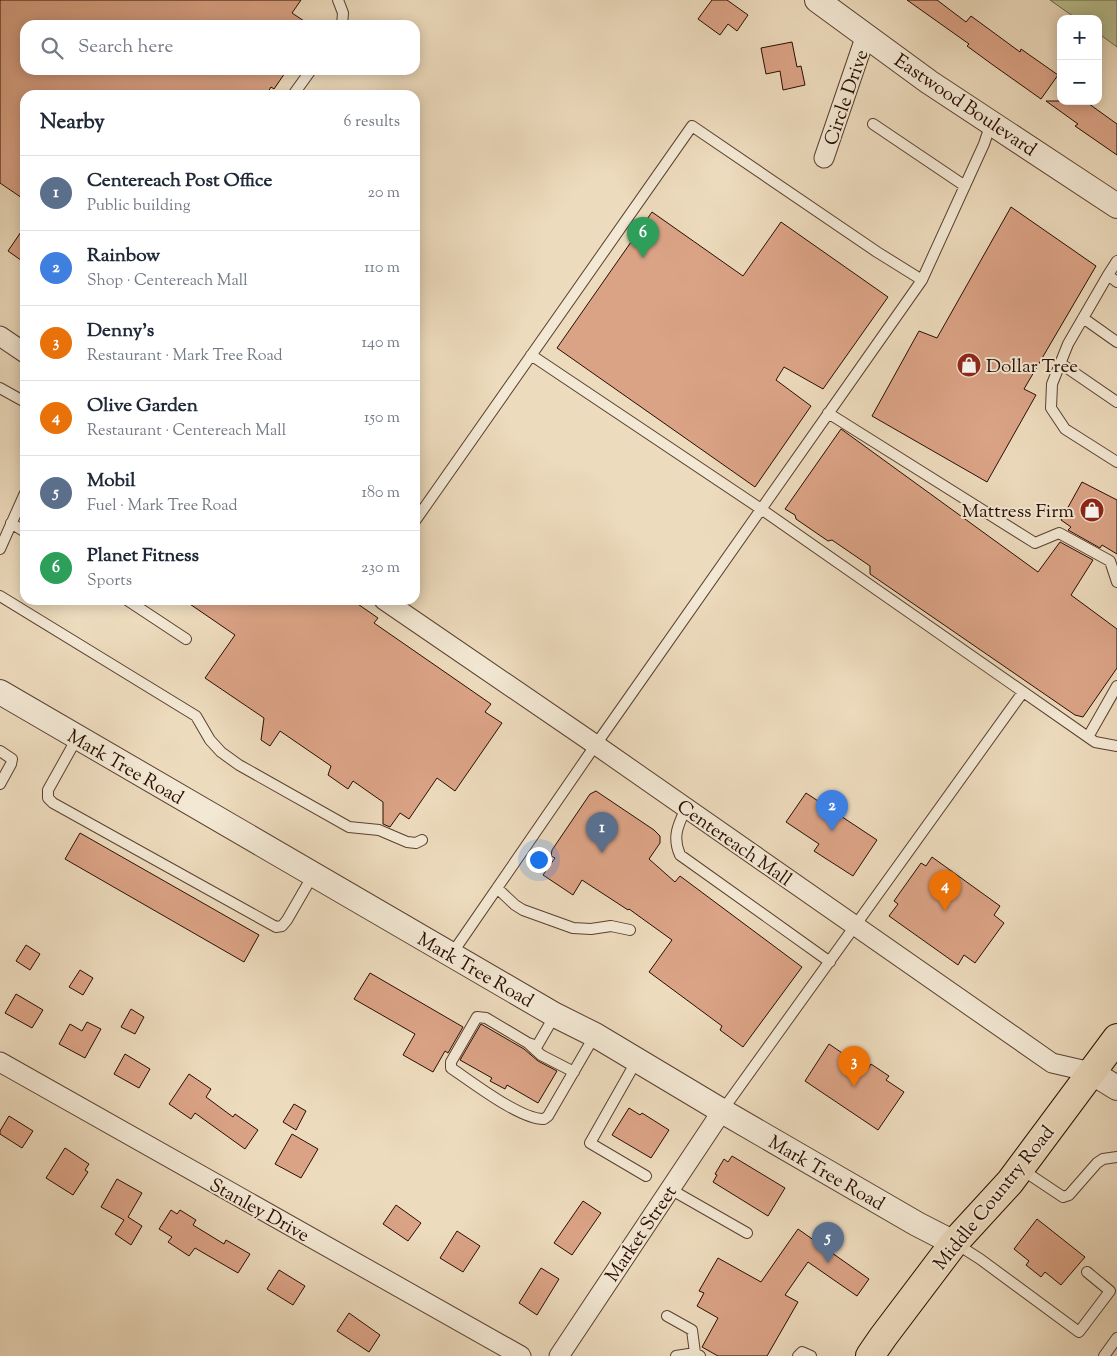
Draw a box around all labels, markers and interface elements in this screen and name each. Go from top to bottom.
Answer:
map controls [1057,15,1102,105]
button: + [1057,15,1102,60]
search box [20,20,420,75]
icon: search [38,34,66,62]
text: Search here [78,34,173,61]
street label: Circle Drive [818,46,876,149]
street label: Eastwood Boulevard [888,48,1041,164]
button: − [1057,60,1102,105]
text: Nearby [40,108,105,138]
text: 6 results [344,111,400,134]
text: Centereach Post Office [87,168,272,195]
text: 1 [53,182,59,205]
text: 20 m [367,182,400,205]
text: Public building [87,195,191,218]
pin: 6 [627,217,659,258]
text: Rainbow [87,243,160,270]
text: 2 [52,257,60,280]
text: 110 m [364,257,400,280]
text: Shop · Centereach Mall [87,270,248,293]
text: Denny's [87,318,154,345]
text: 3 [53,332,59,355]
text: 140 m [362,332,400,355]
text: Restaurant · Mark Tree Road [87,345,283,368]
shop icon: Dollar Tree [956,352,982,378]
place label: Dollar Tree [986,354,1078,381]
text: Olive Garden [87,393,198,420]
text: 4 [52,407,60,430]
text: 150 m [364,407,400,430]
text: Restaurant · Centereach Mall [87,420,286,443]
text: Mobil [87,468,135,495]
text: 5 [53,482,59,505]
text: 180 m [361,482,400,505]
text: Fuel · Mark Tree Road [87,495,238,518]
shop icon: Mattress Firm [1079,497,1105,523]
place label: Mattress Firm [962,499,1074,526]
text: Planet Fitness [87,543,199,570]
text: 6 [52,557,60,580]
text: 230 m [361,557,400,580]
text: Sports [87,570,132,593]
street label: Mark Tree Road [61,724,188,813]
pin: 2 [816,790,848,831]
street label: Centereach Mall [671,794,797,894]
pin: 1 [586,812,618,853]
your location [526,847,552,873]
pin: 4 [929,870,961,911]
street label: Mark Tree Road [411,927,538,1016]
pin: 3 [838,1046,870,1087]
street label: Middle Country Road [928,1120,1062,1277]
street label: Mark Tree Road [762,1130,889,1219]
street label: Stanley Drive [204,1173,314,1250]
street label: Market Street [600,1180,685,1288]
pin: 5 [812,1222,844,1263]

